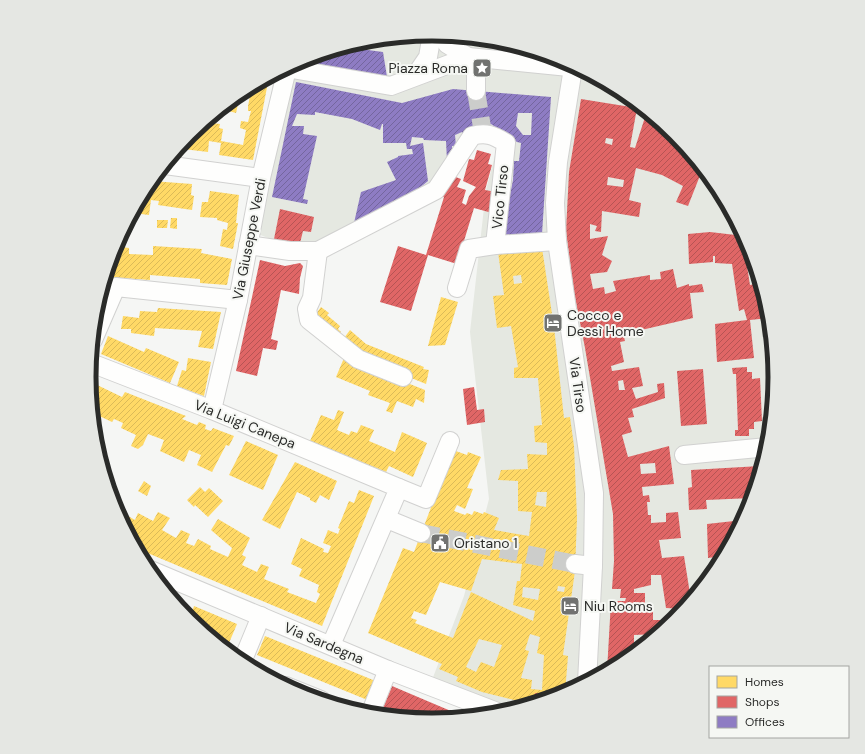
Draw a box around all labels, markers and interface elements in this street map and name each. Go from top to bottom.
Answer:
place icon: Piazza Roma [471,57,493,79]
place label: Piazza Roma [388,59,468,77]
street label: Vico Tirso [488,164,512,230]
street label: Via Giuseppe Verdi [228,177,270,301]
place label: Cocco e Dessì Home [567,306,644,340]
hotel icon: Cocco e Dessì Home [542,312,564,334]
street label: Via Tirso [565,356,591,414]
street label: Via Luigi Canepa [192,395,298,453]
public building icon: Oristano 1 [429,532,451,554]
place label: Oristano 1 [454,534,518,552]
hotel icon: Niu Rooms [559,595,581,617]
place label: Niu Rooms [584,597,653,615]
street label: Via Sardegna [281,618,367,668]
legend [709,666,849,738]
text: Homes [745,674,784,690]
text: Shops [745,694,780,710]
text: Offices [745,714,785,730]

